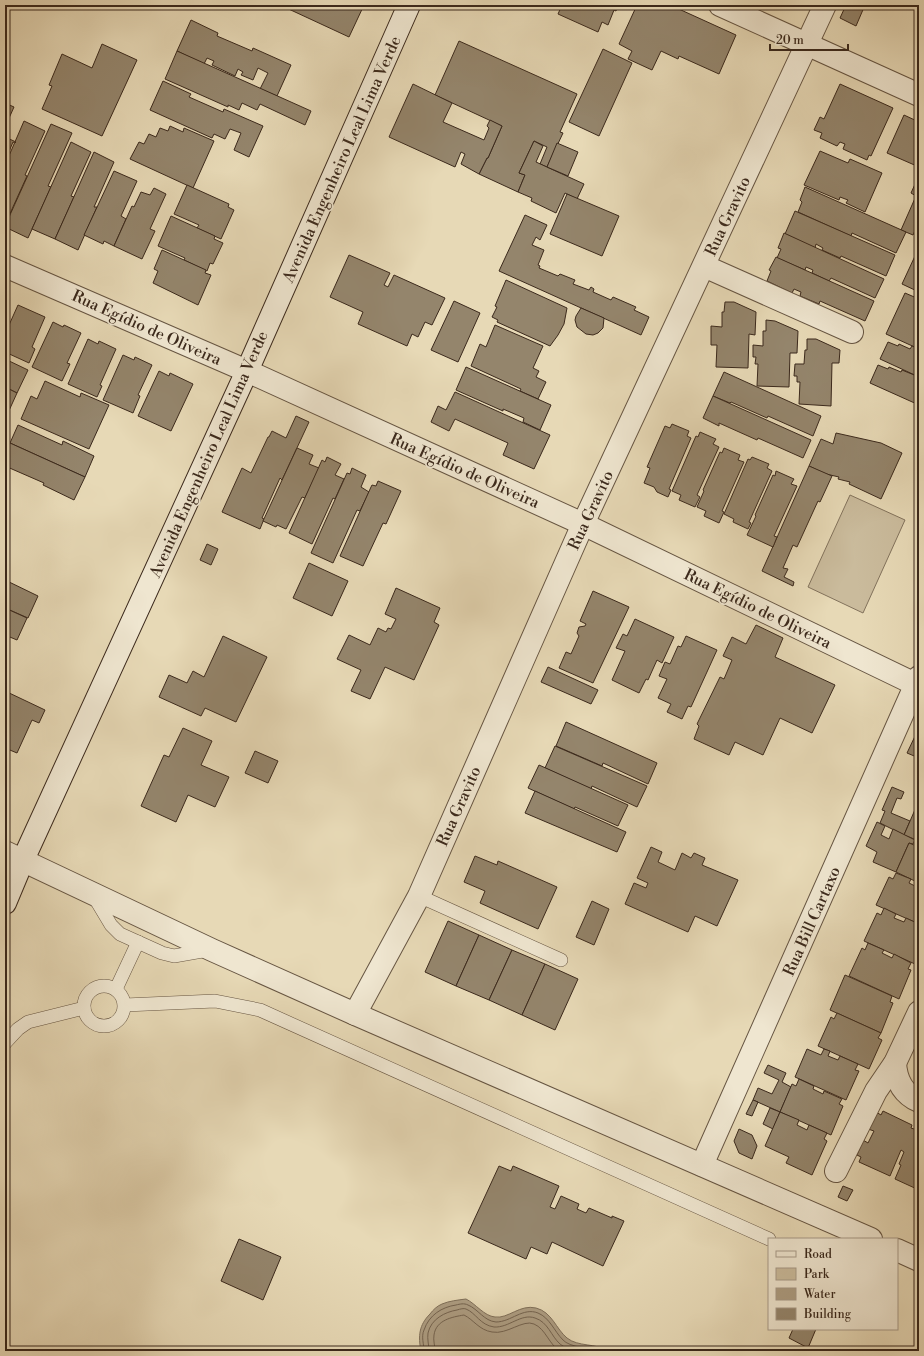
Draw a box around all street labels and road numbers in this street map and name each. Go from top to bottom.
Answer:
street label: Avenida Engenheiro Leal Lima Verde [278,33,405,287]
street label: Rua Gravito [701,173,755,259]
street label: Rua Egídio de Oliveira [69,286,225,370]
street label: Avenida Engenheiro Leal Lima Verde [145,328,272,582]
street label: Rua Egídio de Oliveira [387,429,543,513]
street label: Rua Gravito [564,467,618,553]
street label: Rua Egídio de Oliveira [680,564,835,654]
street label: Rua Gravito [432,763,485,850]
street label: Rua Bill Cartaxo [779,863,845,979]

